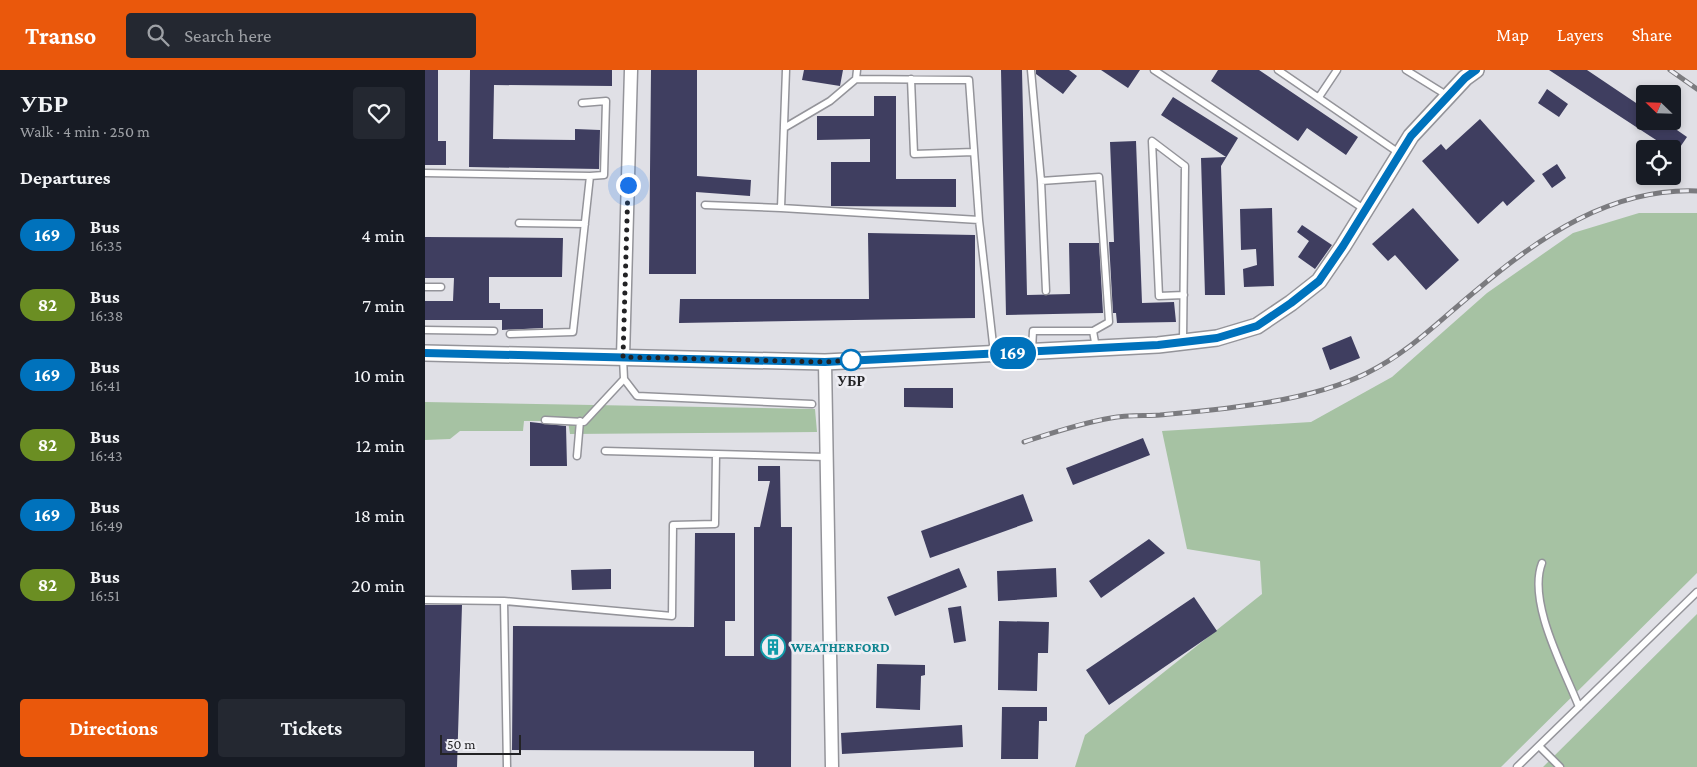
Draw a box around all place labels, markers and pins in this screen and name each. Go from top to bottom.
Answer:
marker: УБР [840,349,862,371]
place label: УБР [837,373,865,389]
building icon: WEATHERFORD [760,634,786,660]
place label: WEATHERFORD [790,639,890,655]

